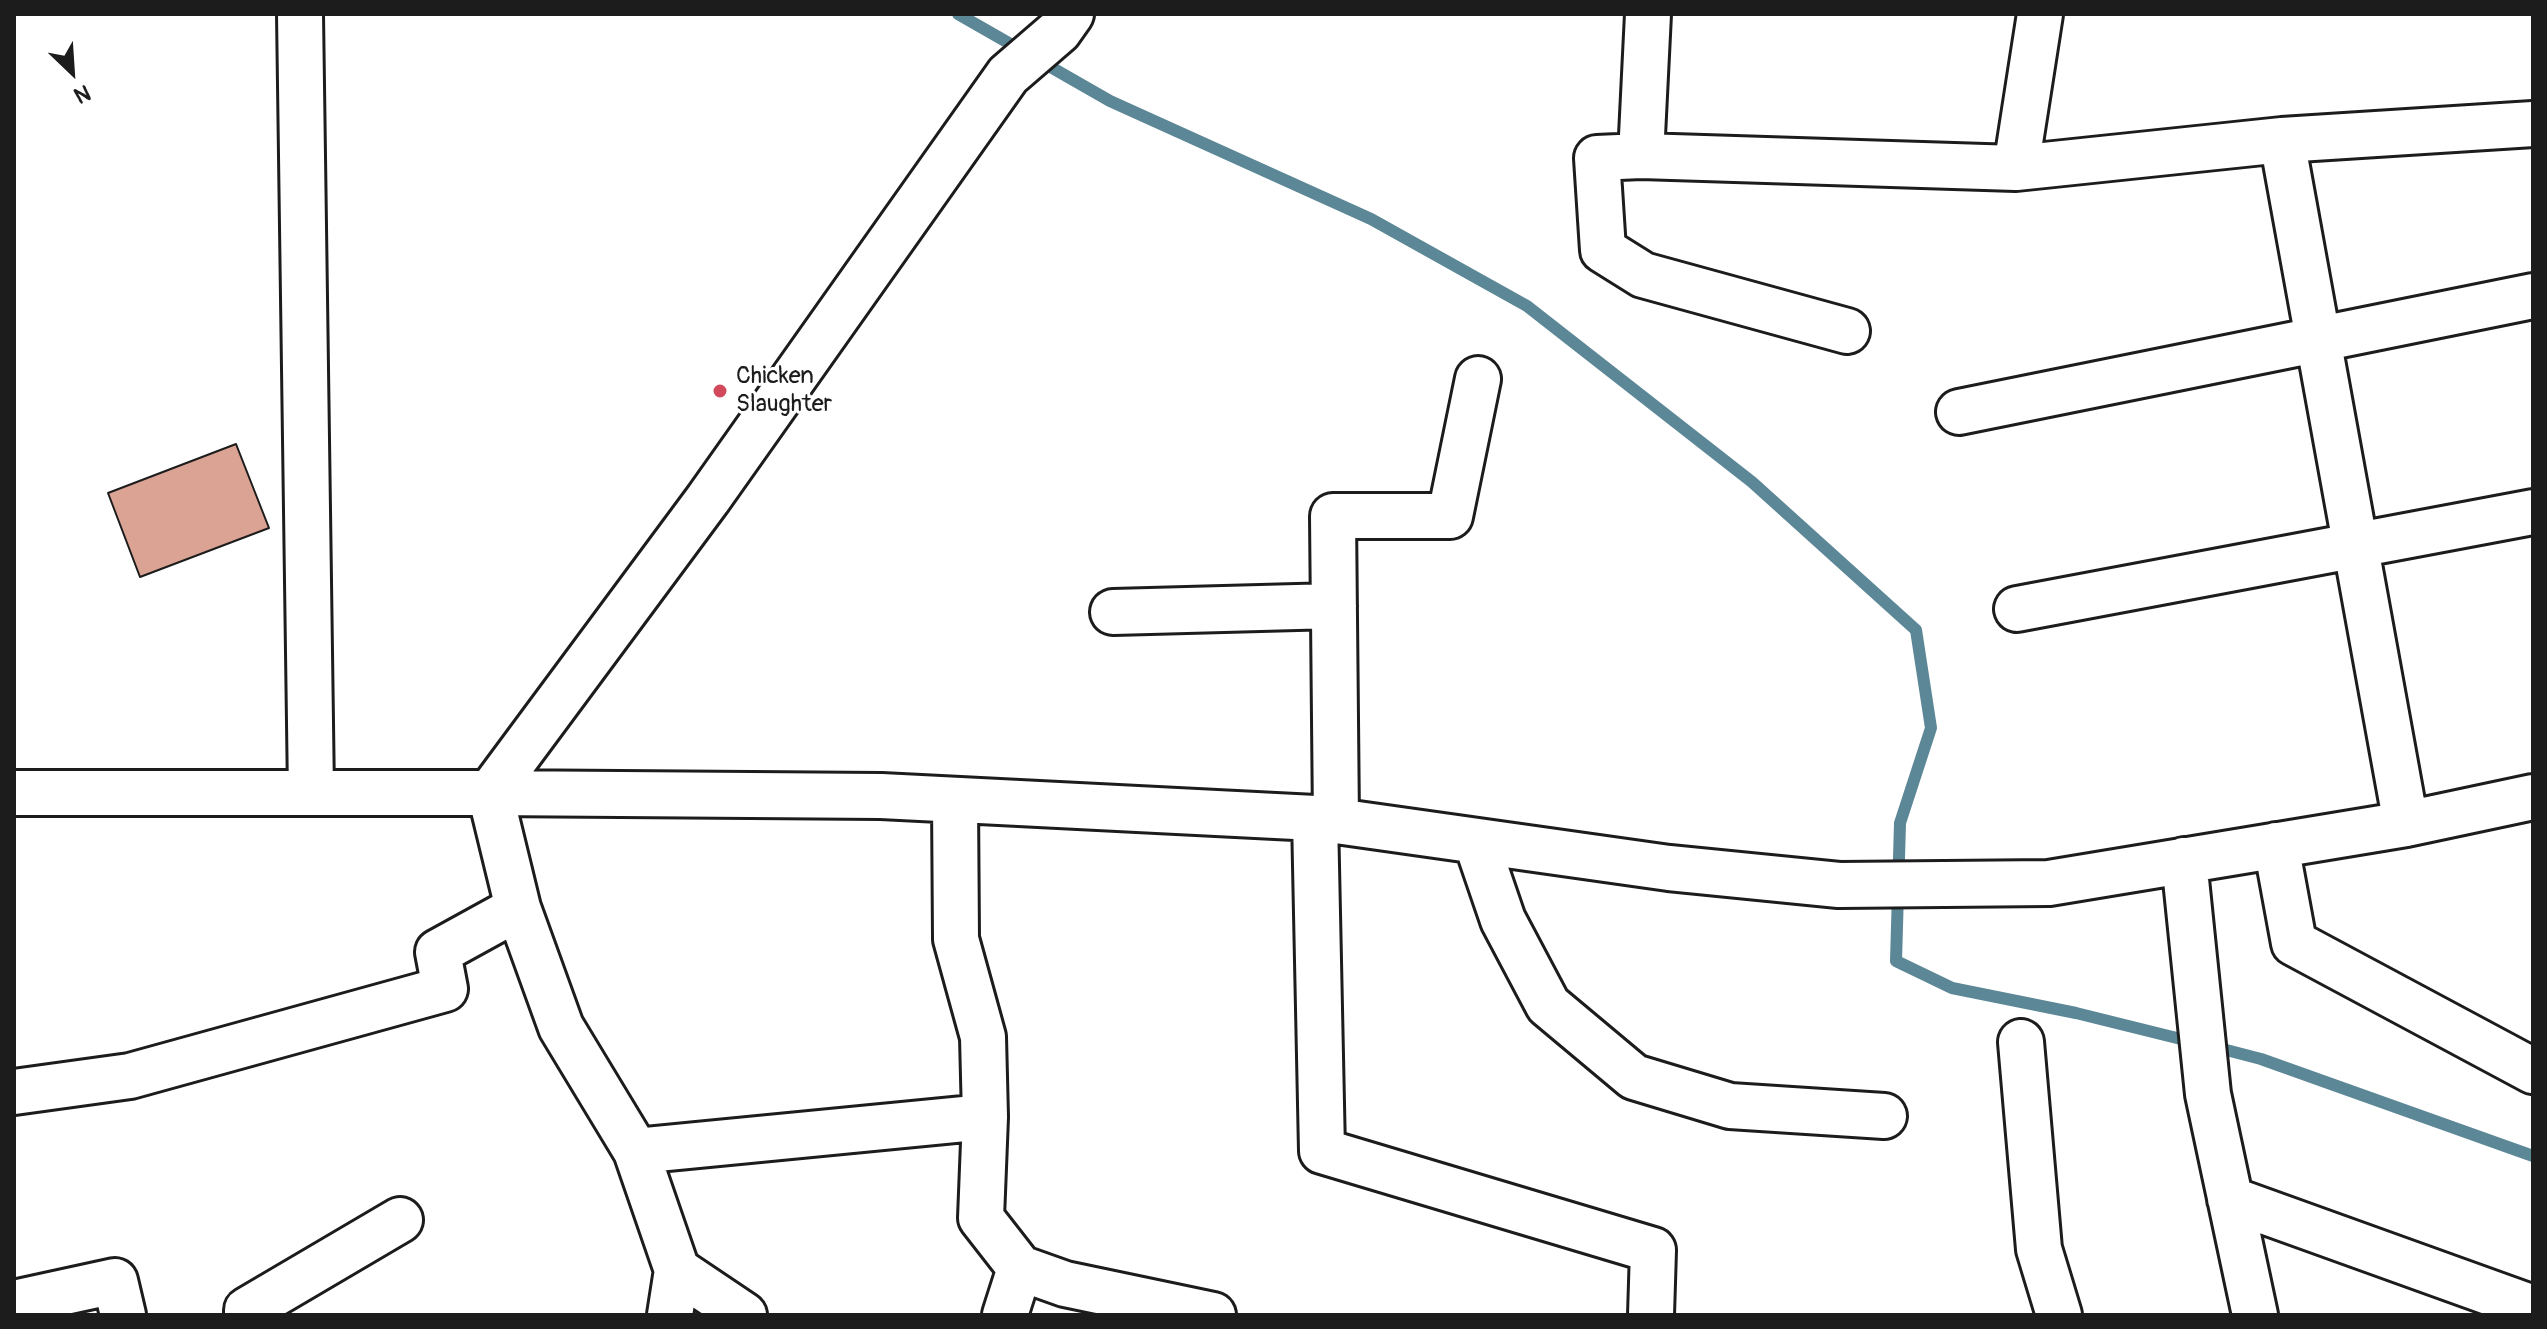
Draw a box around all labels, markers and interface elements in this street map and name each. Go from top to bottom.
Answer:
north arrow [32,32,112,112]
text: N [69,78,95,110]
place label: Chicken Slaughter [736,363,832,419]
marker: Chicken Slaughter [711,382,729,400]

